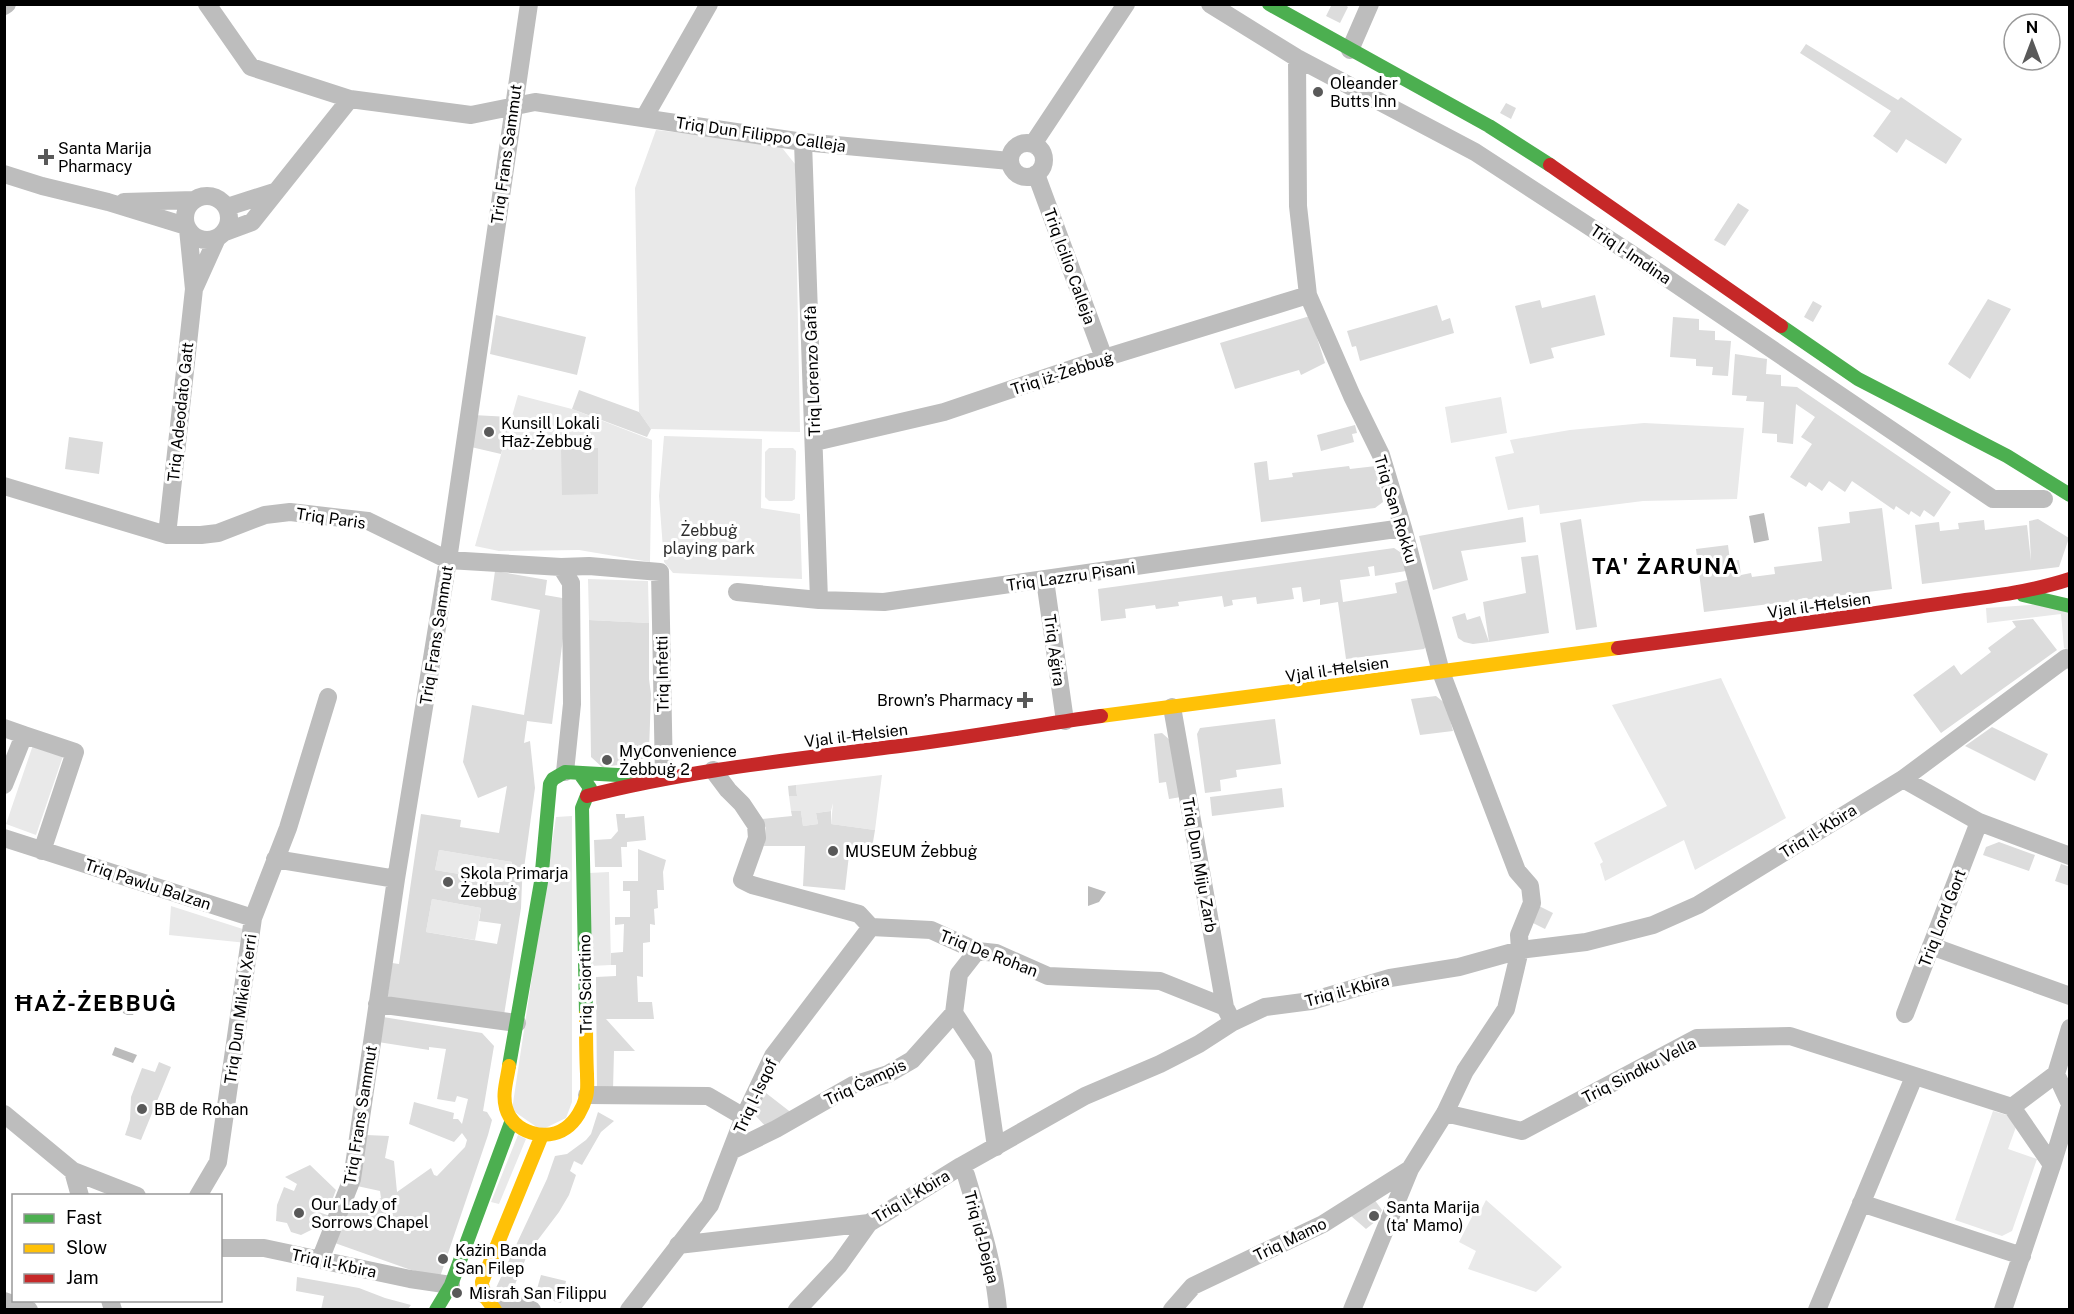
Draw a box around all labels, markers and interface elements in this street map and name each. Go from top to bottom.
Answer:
north arrow [2002,12,2062,72]
text: N [2026,18,2038,37]
place label: Oleander Butts Inn [1330,74,1398,111]
street label: Triq Frans Sammut [487,83,526,225]
marker: Oleander Butts Inn [1311,85,1325,99]
street label: Triq Dun Filippo Calleja [675,113,847,156]
place label: Santa Marija Pharmacy [58,139,152,176]
marker: Santa Marija Pharmacy [39,150,53,164]
street label: Triq Icilio Calleja [1040,206,1099,327]
street label: Triq l-Imdina [1587,220,1675,288]
street label: Triq Lorenzo Gafà [801,305,824,437]
street label: Triq Adeodato Gatt [164,341,197,483]
street label: Triq iż-Żebbuġ [1008,347,1116,399]
place label: Kunsill Lokali Ħaż-Żebbuġ [501,414,600,451]
marker: Kunsill Lokali Ħaż-Żebbuġ [482,425,496,439]
street label: Triq San Rokku [1370,453,1421,565]
street label: Triq Paris [295,504,367,533]
park label: Żebbuġ playing park [663,520,755,558]
district label: TA' ŻARUNA [1592,553,1740,579]
street label: Triq Lazzru Pisani [1006,558,1137,595]
street label: Triq Frans Sammut [416,564,457,706]
street label: Vjal il-Ħelsien [1766,589,1872,622]
street label: Triq Aġira [1040,613,1069,687]
street label: Triq Infetti [652,636,673,712]
street label: Vjal il-Ħelsien [1284,653,1390,686]
place label: Brown’s Pharmacy [877,691,1013,710]
marker: Brown’s Pharmacy [1018,693,1032,707]
street label: Vjal il-Ħelsien [803,720,909,751]
place label: MyConvenience Żebbuġ 2 [619,742,737,779]
marker: MyConvenience Żebbuġ 2 [600,753,614,767]
street label: Triq Dun Miju Zarb [1178,796,1221,934]
street label: Triq il-Kbira [1777,800,1860,862]
place label: MUSEUM Żebbuġ [845,841,977,861]
marker: MUSEUM Żebbuġ [826,844,840,858]
street label: Triq Pawlu Balzan [82,855,213,914]
place label: Skola Primarja Żebbuġ [460,864,568,901]
street label: Triq Lord Gort [1915,867,1970,970]
marker: Skola Primarja Żebbuġ [441,875,455,889]
street label: Triq De Rohan [937,926,1041,981]
street label: Triq Dun Mikiel Xerri [221,933,260,1085]
street label: Triq Sciortino [575,934,596,1034]
street label: Triq il-Kbira [1303,970,1391,1011]
district label: ĦAŻ-ŻEBBUĠ [14,989,178,1016]
street label: Triq Sindku Vella [1579,1034,1699,1107]
street label: Triq Frans Sammut [340,1044,381,1186]
street label: Triq Ċampis [821,1054,909,1110]
street label: Triq l-Isqof [730,1056,781,1137]
place label: BB de Rohan [154,1100,249,1119]
marker: BB de Rohan [135,1102,149,1116]
street label: Triq il-Kbira [869,1166,953,1227]
street label: Triq id-Dejqa [960,1189,1003,1285]
legend [12,1194,222,1302]
place label: Our Lady of Sorrows Chapel [311,1195,429,1232]
place label: Santa Marija (ta' Mamo) [1386,1198,1480,1235]
marker: Our Lady of Sorrows Chapel [292,1206,306,1220]
text: Fast [66,1207,102,1228]
marker: Santa Marija (ta' Mamo) [1367,1209,1381,1223]
street label: Triq Mamo [1251,1214,1330,1265]
text: Slow [66,1237,107,1258]
place label: Każin Banda San Filep [455,1241,547,1278]
street label: Triq il-Kbira [290,1245,378,1282]
marker: Każin Banda San Filep [436,1252,450,1266]
text: Jam [66,1267,99,1288]
place label: Misraħ San Filippu [469,1284,607,1303]
marker: Misraħ San Filippu [450,1286,464,1300]

